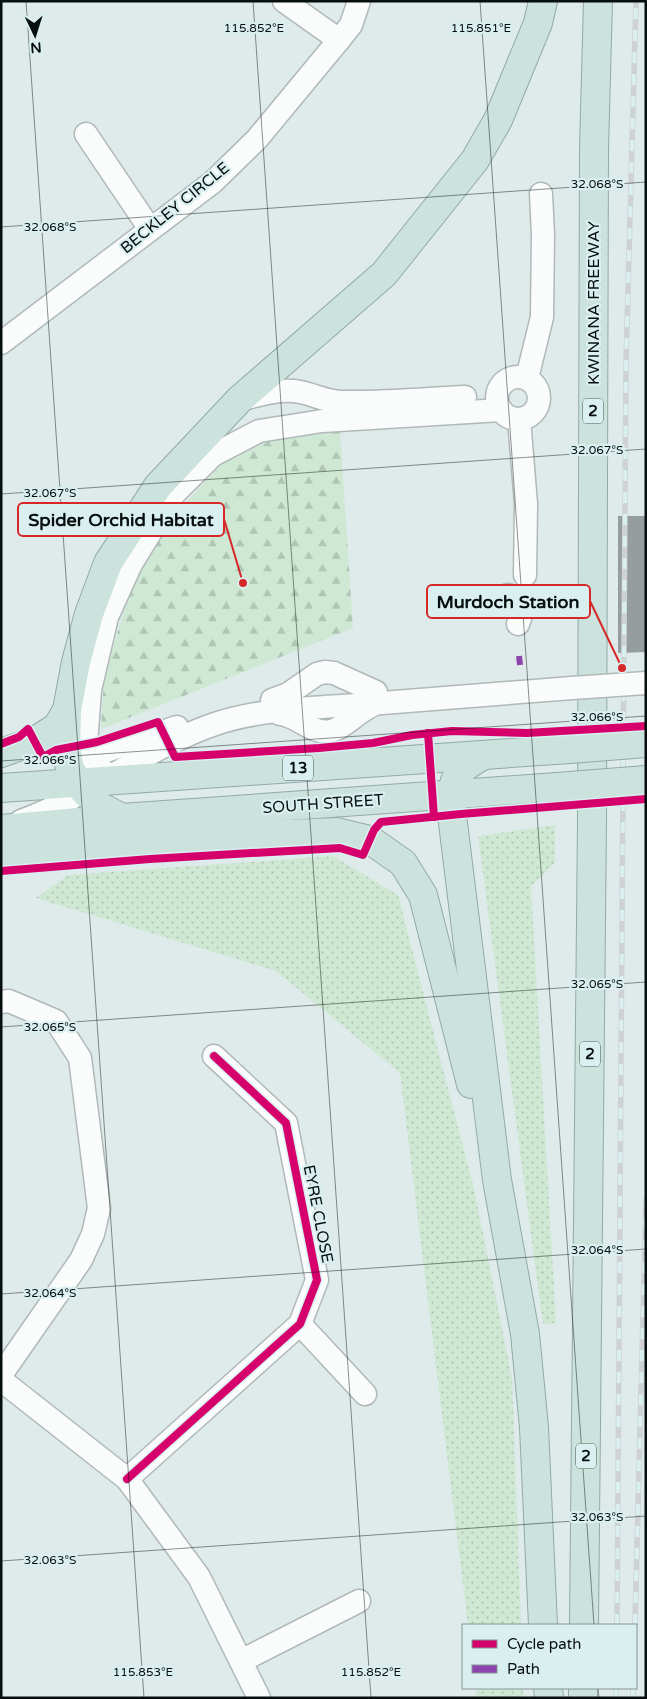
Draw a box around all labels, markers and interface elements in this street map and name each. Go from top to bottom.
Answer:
north arrow [10,10,60,60]
text: 115.852°E [224,21,285,35]
text: 115.851°E [451,21,512,35]
text: N [30,39,42,56]
street label: BECKLEY CIRCLE [116,158,234,258]
text: 32.068°S [571,177,623,191]
text: 32.068°S [24,220,76,234]
street label: KWINANA FREEWAY [584,221,604,385]
road number: 2 [583,398,603,424]
text: 32.067°S [571,443,623,457]
text: 32.067°S [24,486,76,500]
callout: Spider Orchid Habitat [18,503,224,536]
text: Spider Orchid Habitat [28,509,214,531]
callout: Murdoch Station [427,585,590,618]
text: Murdoch Station [436,591,580,613]
text: 32.066°S [571,710,623,724]
text: 32.066°S [24,753,76,767]
road number: 13 [283,756,313,780]
street label: SOUTH STREET [262,790,385,818]
text: 32.065°S [571,977,623,991]
text: 32.065°S [24,1020,76,1034]
road number: 2 [580,1042,600,1066]
street label: EYRE CLOSE [299,1163,337,1265]
text: 32.064°S [571,1243,623,1257]
text: 32.064°S [24,1286,76,1300]
road number: 2 [576,1444,596,1468]
text: 32.063°S [571,1510,623,1524]
text: 32.063°S [24,1553,76,1567]
legend [462,1624,637,1689]
text: Cycle path [507,1635,581,1653]
text: Path [507,1660,540,1678]
text: 115.853°E [113,1665,174,1679]
text: 115.852°E [341,1665,402,1679]

